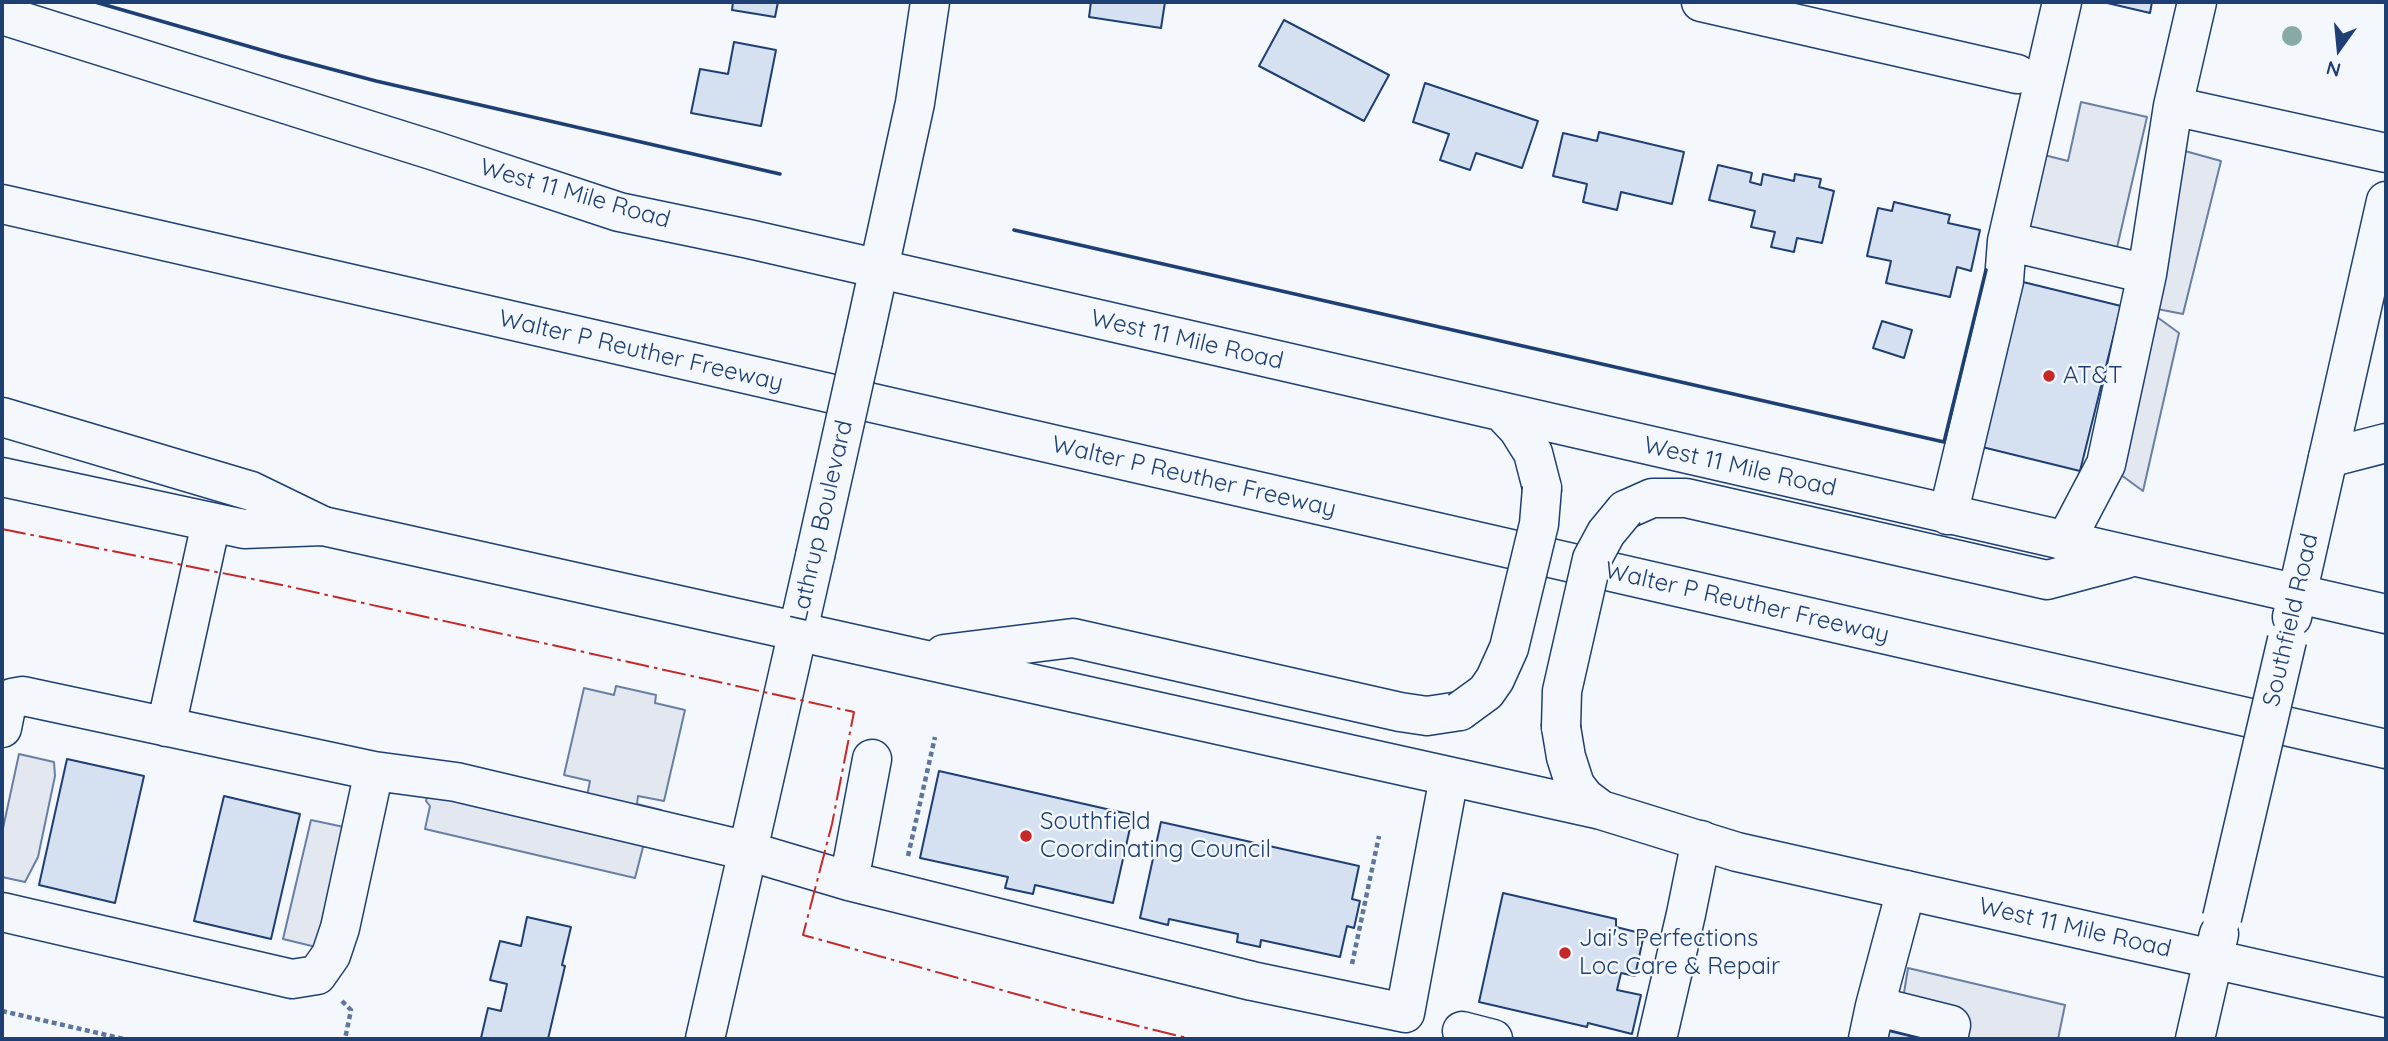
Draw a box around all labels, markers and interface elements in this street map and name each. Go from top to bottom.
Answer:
north arrow [2304,14,2374,84]
text: N [2324,56,2343,83]
street label: West 11 Mile Road [477,153,673,235]
street label: Walter P Reuther Freeway [496,304,786,398]
street label: West 11 Mile Road [1088,304,1286,376]
place label: AT&T [2063,362,2123,390]
marker: AT&T [2041,368,2057,384]
street label: Lathrup Boulevard [785,417,859,625]
street label: Walter P Reuther Freeway [1049,430,1339,524]
street label: West 11 Mile Road [1641,431,1839,503]
street label: Southfield Road [2257,531,2325,709]
street label: Walter P Reuther Freeway [1602,556,1892,650]
place label: Southfield Coordinating Council [1040,808,1271,864]
marker: Southfield Coordinating Council [1018,828,1034,844]
street label: West 11 Mile Road [1976,892,2174,964]
place label: Jai's Perfections Loc Care & Repair [1579,925,1780,981]
marker: Jai's Perfections Loc Care & Repair [1557,945,1573,961]

